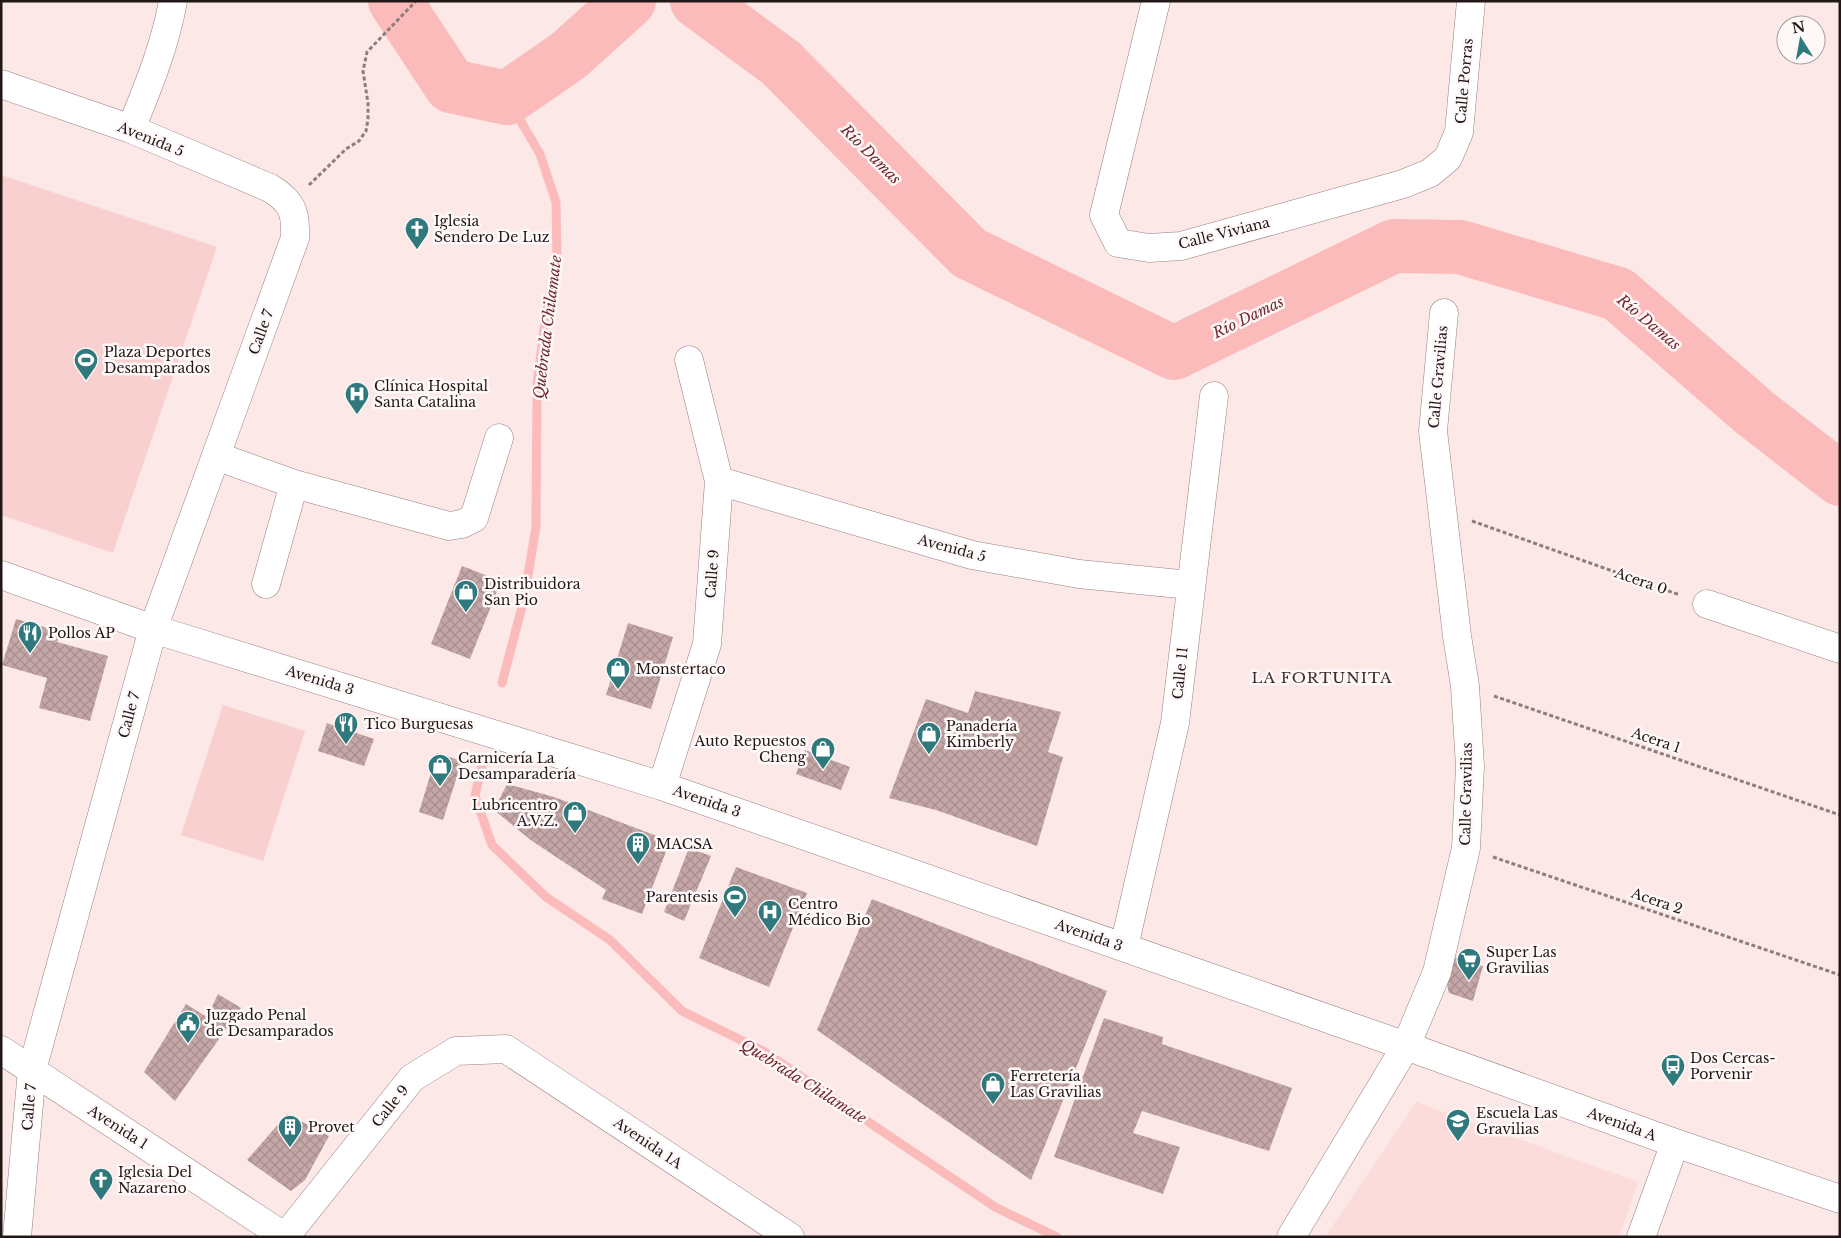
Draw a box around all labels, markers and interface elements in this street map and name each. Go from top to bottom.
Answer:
north arrow [1776,15,1826,65]
text: N [1790,17,1807,37]
street label: Calle Porras [1451,37,1477,125]
street label: Avenida 5 [114,117,187,160]
water label: Río Damas [836,119,905,188]
place label: Iglesia Sendero De Luz [434,212,550,246]
street label: Calle Viviana [1176,213,1272,253]
church icon: Iglesia Sendero De Luz [404,216,430,250]
water label: Quebrada Chilamate [529,254,565,400]
water label: Río Damas [1613,289,1685,354]
water label: Río Damas [1208,292,1287,343]
street label: Calle 7 [244,306,278,357]
street label: Calle Gravilias [1425,325,1451,429]
place label: Plaza Deportes Desamparados [104,343,211,377]
sports icon: Plaza Deportes Desamparados [73,347,99,381]
place label: Clínica Hospital Santa Catalina [374,377,489,411]
hospital icon: Clínica Hospital Santa Catalina [344,381,370,415]
street label: Avenida 5 [915,530,988,566]
street label: Calle 9 [701,549,723,599]
street label: Acera 0 [1611,563,1670,598]
place label: Distribuidora San Pio [484,575,581,609]
shop icon: Distribuidora San Pio [453,579,479,613]
restaurant icon: Pollos AP [17,620,43,654]
place label: Pollos AP [48,624,115,642]
street label: Calle 11 [1168,646,1192,700]
shop icon: Monstertaco [605,656,631,690]
place label: Monstertaco [636,660,726,678]
street label: Avenida 3 [283,661,356,699]
district label: LA FORTUNITA [1252,668,1392,687]
street label: Calle 7 [114,689,144,740]
restaurant icon: Tico Burguesas [333,711,359,745]
place label: Tico Burguesas [364,715,473,733]
place label: Panadería Kimberly [946,717,1018,751]
shop icon: Panadería Kimberly [916,721,942,755]
street label: Acera 1 [1628,723,1683,757]
place label: Auto Repuestos Cheng [694,732,807,766]
shop icon: Auto Repuestos Cheng [810,736,836,770]
street label: Calle Gravilias [1456,742,1476,846]
place label: Carnicería La Desamparadería [458,749,576,783]
shop icon: Carnicería La Desamparadería [427,753,453,787]
street label: Avenida 3 [670,781,743,821]
place label: Lubricentro A.V.Z. [472,796,558,830]
shop icon: Lubricentro A.V.Z. [562,800,588,834]
building icon: MACSA [625,831,651,865]
place label: MACSA [656,835,713,853]
sports icon: Parentesis [722,884,748,918]
street label: Acera 2 [1628,884,1685,918]
place label: Parentesis [646,888,718,906]
place label: Centro Médico Bio [788,895,871,929]
hospital icon: Centro Médico Bio [757,899,783,933]
street label: Avenida 3 [1052,915,1125,955]
place label: Super Las Gravilias [1486,943,1557,977]
supermarket icon: Super Las Gravilias [1456,947,1482,981]
place label: Juzgado Penal de Desamparados [204,1006,334,1040]
public building icon: Juzgado Penal de Desamparados [175,1010,201,1044]
water label: Quebrada Chilamate [738,1035,870,1127]
place label: Dos Cercas- Porvenir [1690,1049,1776,1083]
bus stop icon: Dos Cercas- Porvenir [1660,1053,1686,1087]
place label: Ferretería Las Gravilias [1010,1067,1101,1101]
shop icon: Ferretería Las Gravilias [980,1071,1006,1105]
street label: Calle 9 [368,1081,412,1131]
street label: Calle 7 [18,1082,40,1131]
street label: Avenida 1 [84,1100,151,1153]
street label: Avenida A [1584,1103,1659,1145]
place label: Escuela Las Gravilias [1476,1104,1558,1138]
school or university icon: Escuela Las Gravilias [1445,1108,1471,1142]
street label: Avenida 1A [609,1113,686,1173]
building icon: Provet [277,1114,303,1148]
place label: Provet [308,1118,355,1136]
place label: Iglesia Del Nazareno [118,1163,193,1197]
church icon: Iglesia Del Nazareno [88,1167,114,1201]

